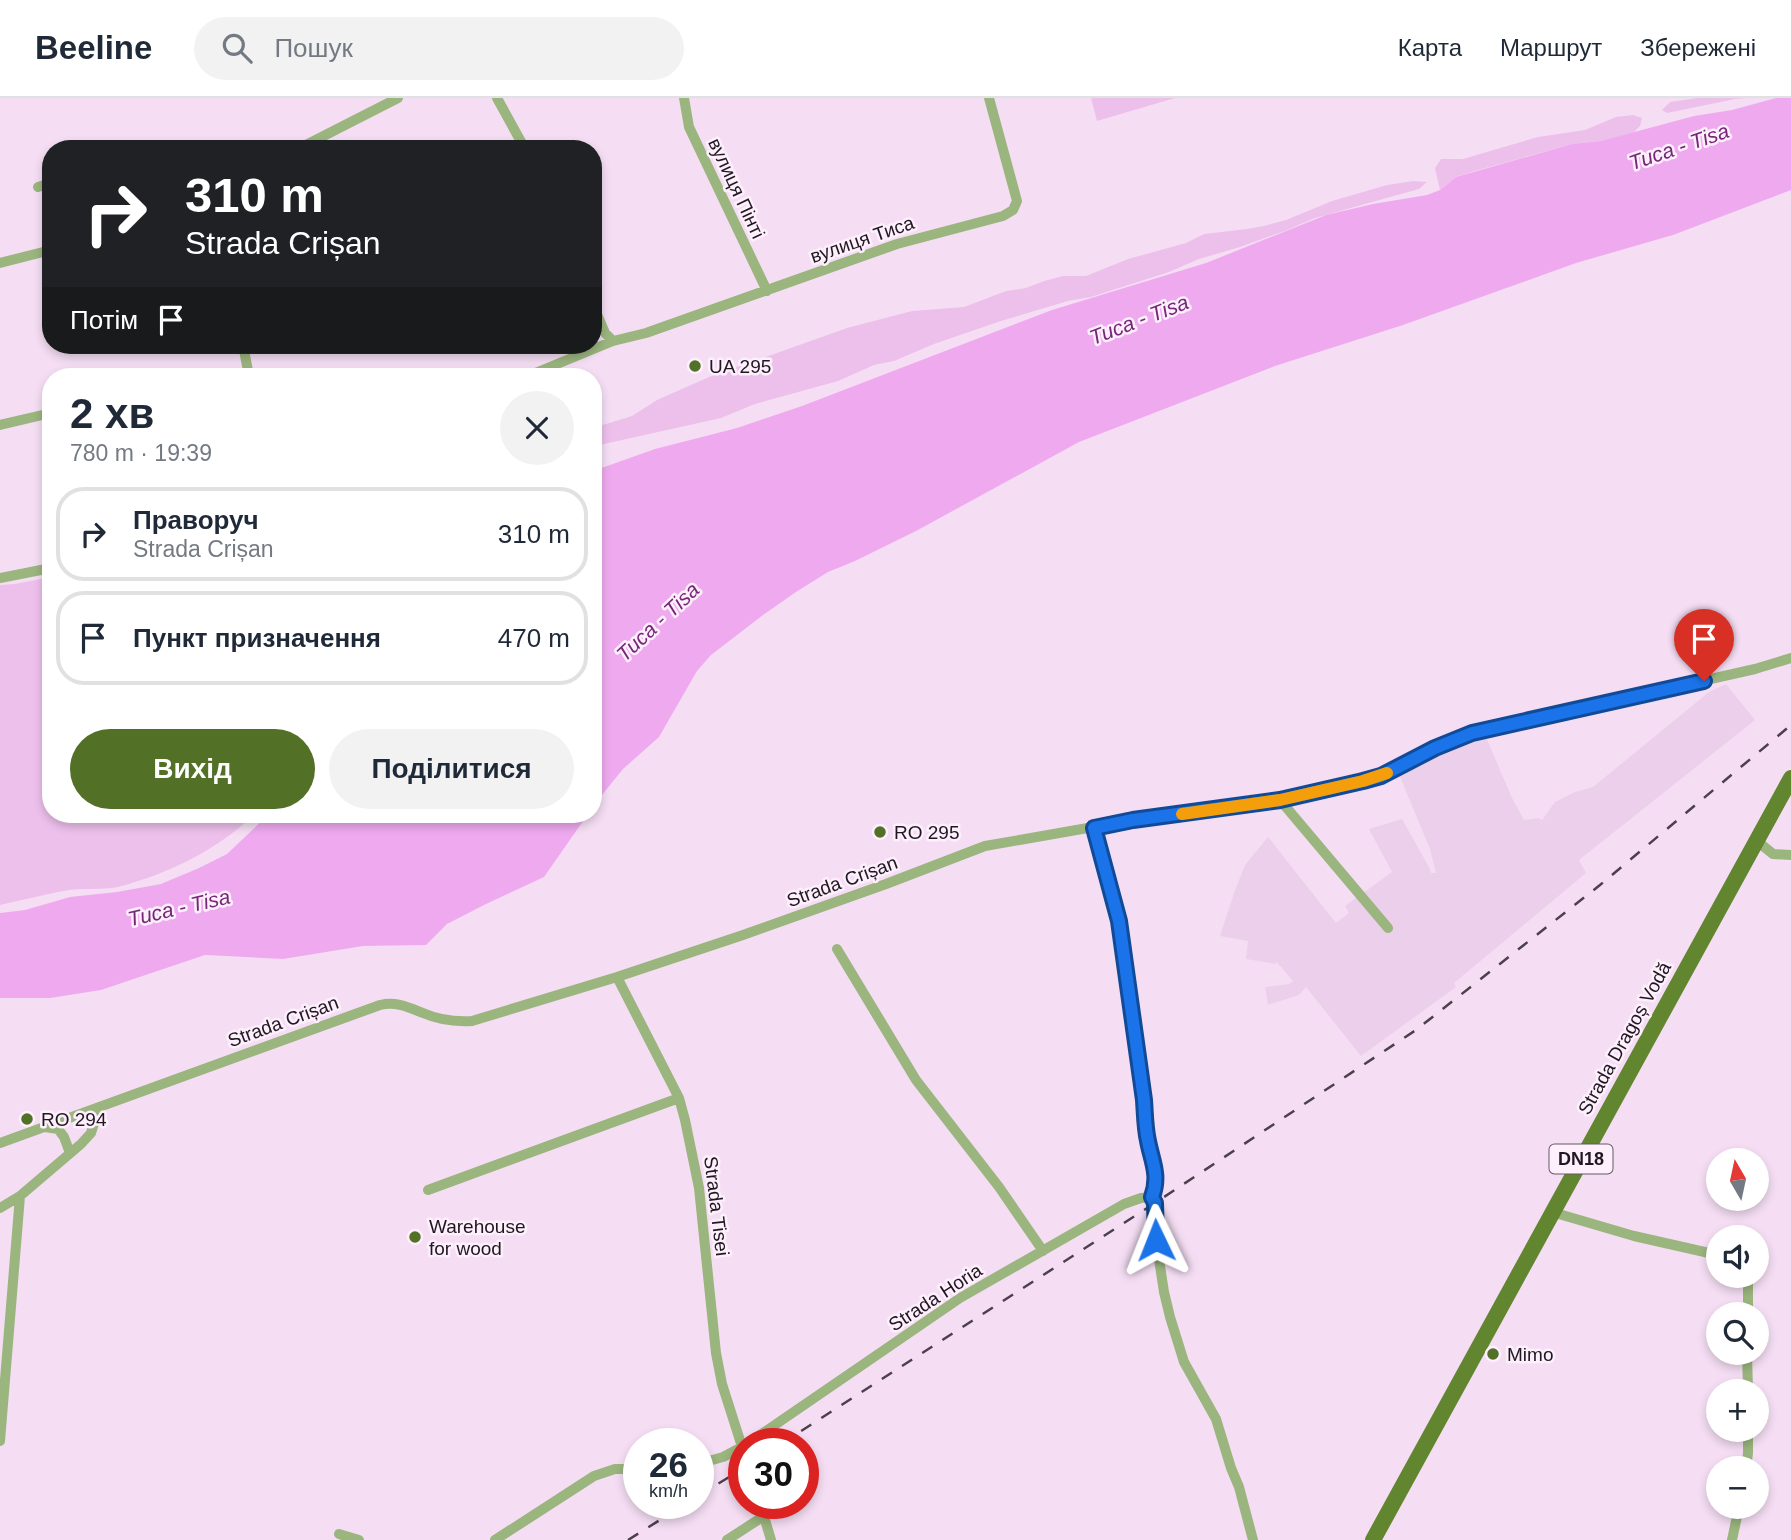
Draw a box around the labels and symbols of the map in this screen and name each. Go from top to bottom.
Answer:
water label: Тиса - Tisa [1626,119,1732,174]
street label: вулиця Пінті [704,135,769,242]
street label: вулиця Тиса [808,212,917,267]
water label: Тиса - Tisa [1086,290,1192,349]
place label: UA 295 [709,356,771,377]
marker: UA 295 [687,358,703,374]
water label: Тиса - Tisa [612,578,704,666]
pin [1674,609,1734,681]
place label: RO 295 [894,822,959,843]
marker: RO 295 [872,824,888,840]
street label: Strada Crișan [784,852,900,911]
water label: Тиса - Tisa [126,885,232,930]
street label: Strada Dragoș Vodă [1574,958,1675,1118]
street label: Strada Crișan [225,992,341,1051]
place label: RO 294 [41,1109,107,1130]
marker: RO 294 [19,1111,35,1127]
road number: DN18 [1550,1144,1612,1174]
north arrow [1706,1148,1769,1211]
street label: Strada Tisei [700,1155,733,1257]
position arrow [1119,1203,1193,1277]
place label: Warehouse for wood [429,1216,525,1259]
marker: Warehouse for wood [407,1229,423,1245]
street label: Strada Horia [885,1259,986,1335]
place label: Mimo [1507,1344,1553,1365]
marker: Mimo [1485,1346,1501,1362]
speed limit sign: 30 [728,1428,819,1519]

